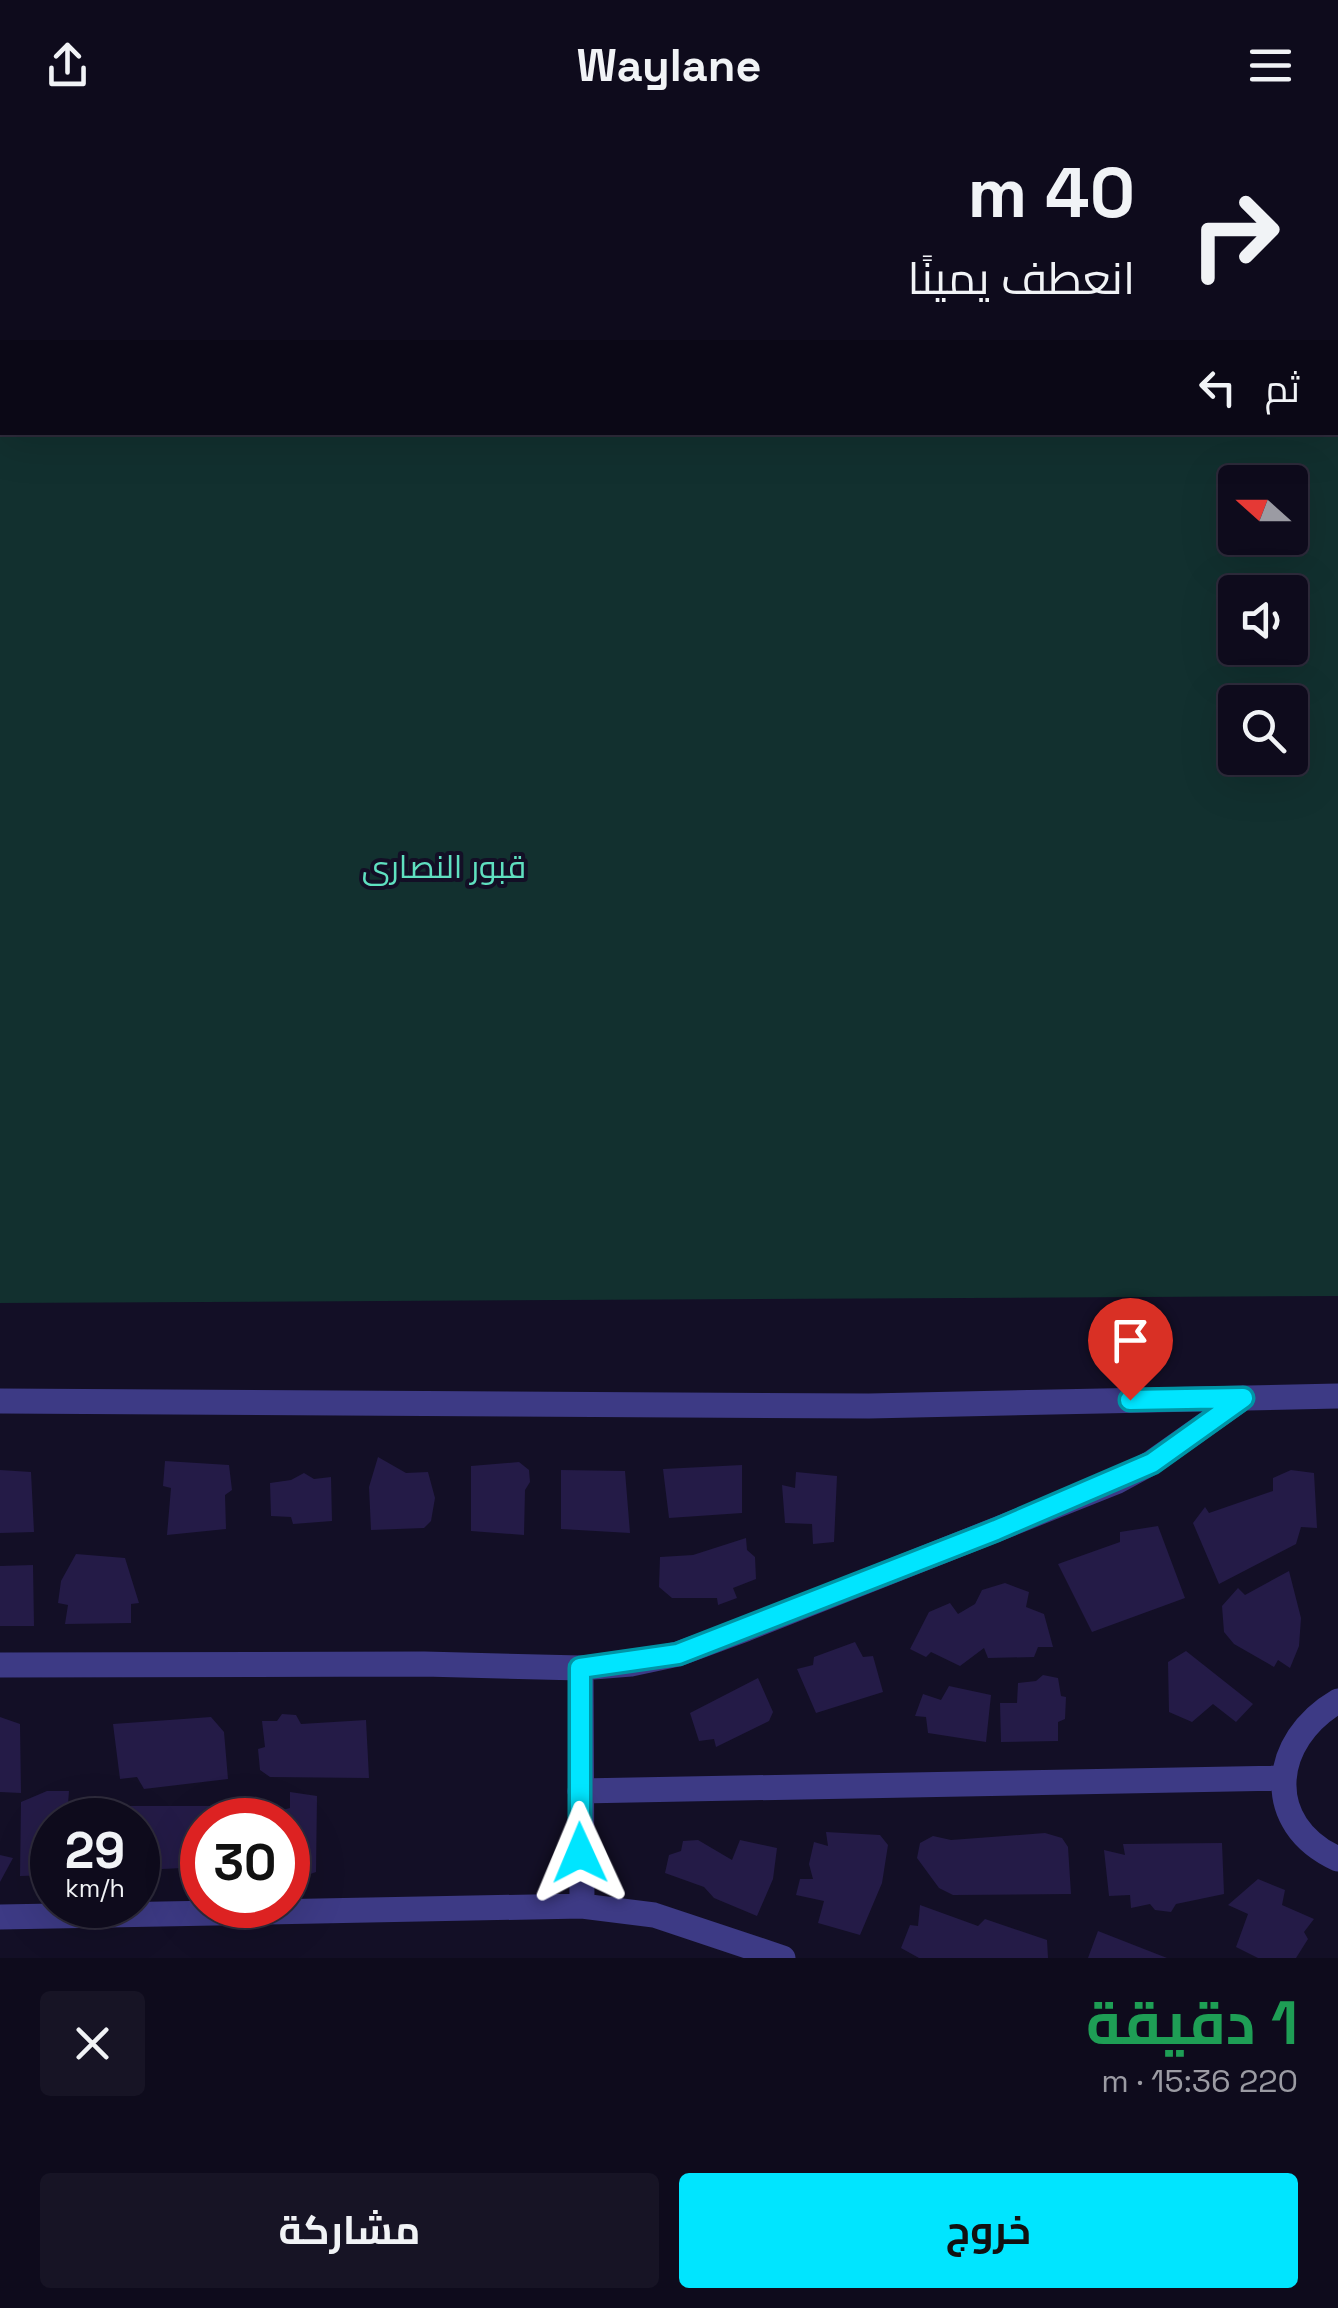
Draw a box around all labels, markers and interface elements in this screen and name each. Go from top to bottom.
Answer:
text: Waylane [577,37,761,94]
icon: share [40,38,95,93]
icon: menu [1243,38,1298,93]
text: 40 m [968,148,1135,237]
icon: right [1170,170,1300,300]
text: انعطف يمينًا [907,250,1135,307]
icon: left [1190,360,1245,415]
text: ثم [1265,365,1300,413]
north arrow [1218,465,1308,555]
map controls [1218,465,1308,775]
button: sound [1218,575,1308,665]
button: search [1218,685,1308,775]
park label: قبور النصارى [362,847,526,887]
pin [1088,1298,1173,1401]
icon: arrive [1103,1313,1158,1368]
speed limit sign: 30 [180,1798,310,1928]
position arrow [528,1801,632,1905]
text: 29 [65,1819,125,1883]
text: km/h [65,1872,125,1904]
text: 1 دقيقة [1086,1985,1298,2062]
button: close [40,1991,145,2096]
text: 220 m · 15:36 [1101,2061,1298,2101]
button: مشاركة [40,2173,659,2288]
button: خروج [679,2173,1298,2288]

